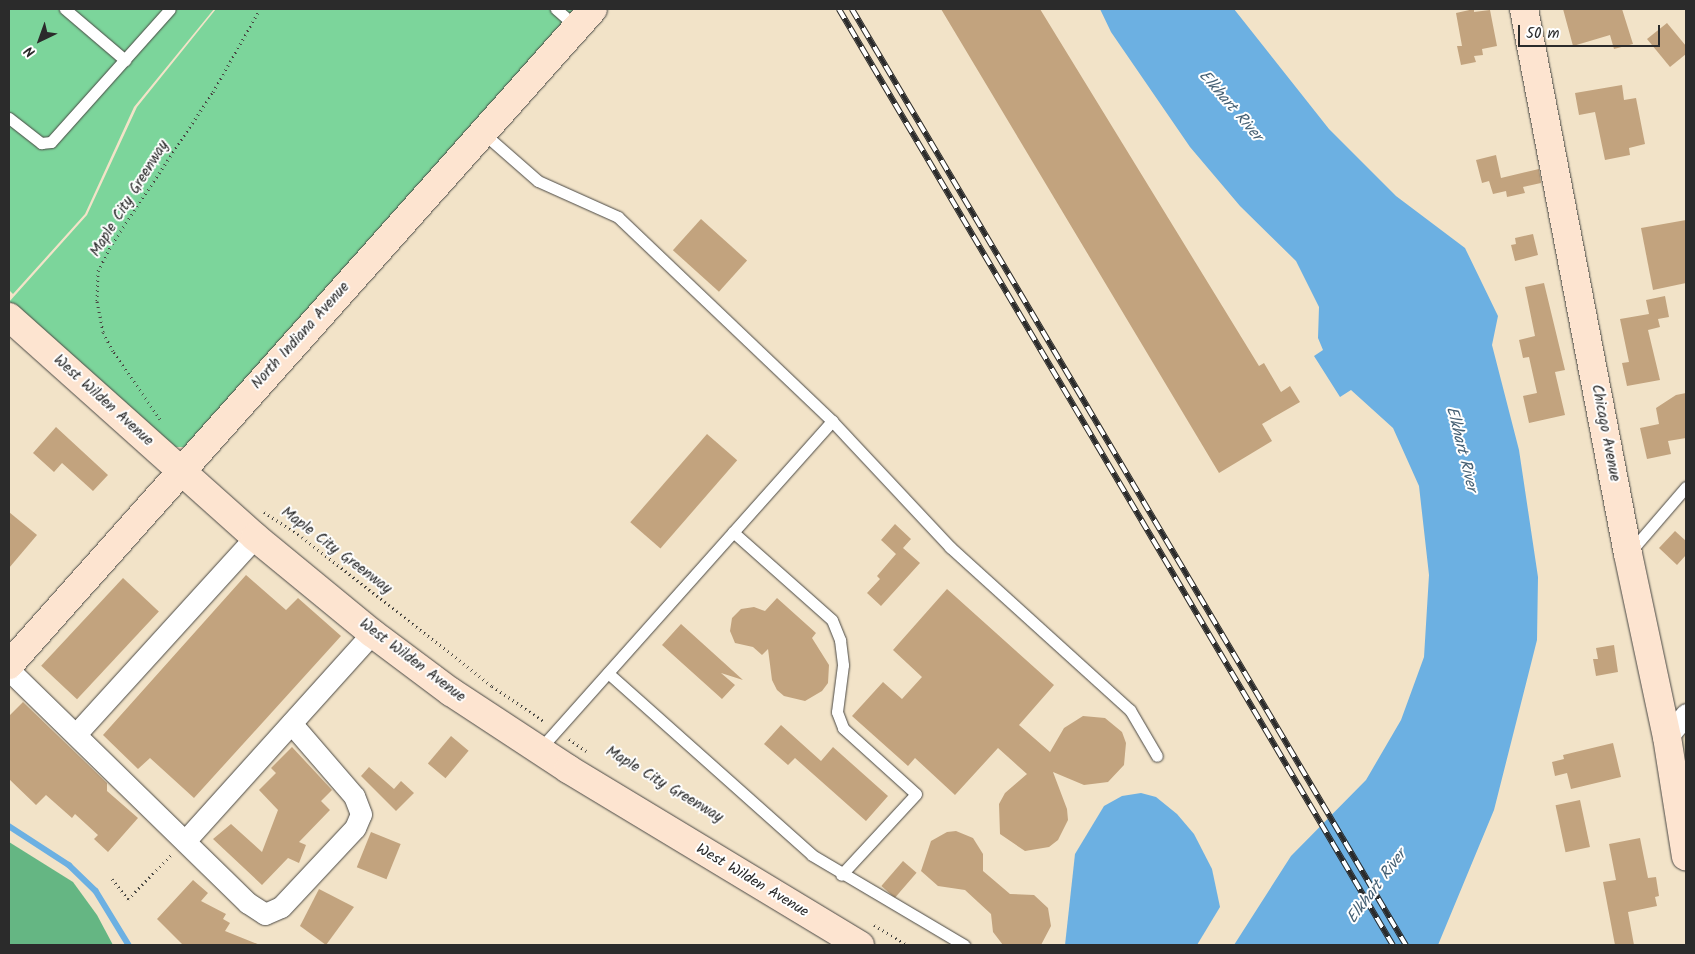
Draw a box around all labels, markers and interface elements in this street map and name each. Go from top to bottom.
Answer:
north arrow [15,15,65,65]
scale bar [1520,15,1662,47]
text: 50 m [1526,22,1560,46]
text: N [19,40,41,62]
water label: Elkhart River [1194,67,1266,145]
street label: Maple City Greenway [87,138,173,260]
street label: North Indiana Avenue [248,279,354,393]
street label: West Wilden Avenue [49,351,157,451]
street label: Chicago Avenue [1587,383,1623,483]
water label: Elkhart River [1441,404,1481,494]
street label: Maple City Greenway [277,504,395,598]
street label: West Wilden Avenue [355,615,469,707]
street label: Maple City Greenway [602,743,726,827]
street label: West Wilden Avenue [692,840,812,922]
water label: Elkhart River [1343,846,1411,928]

